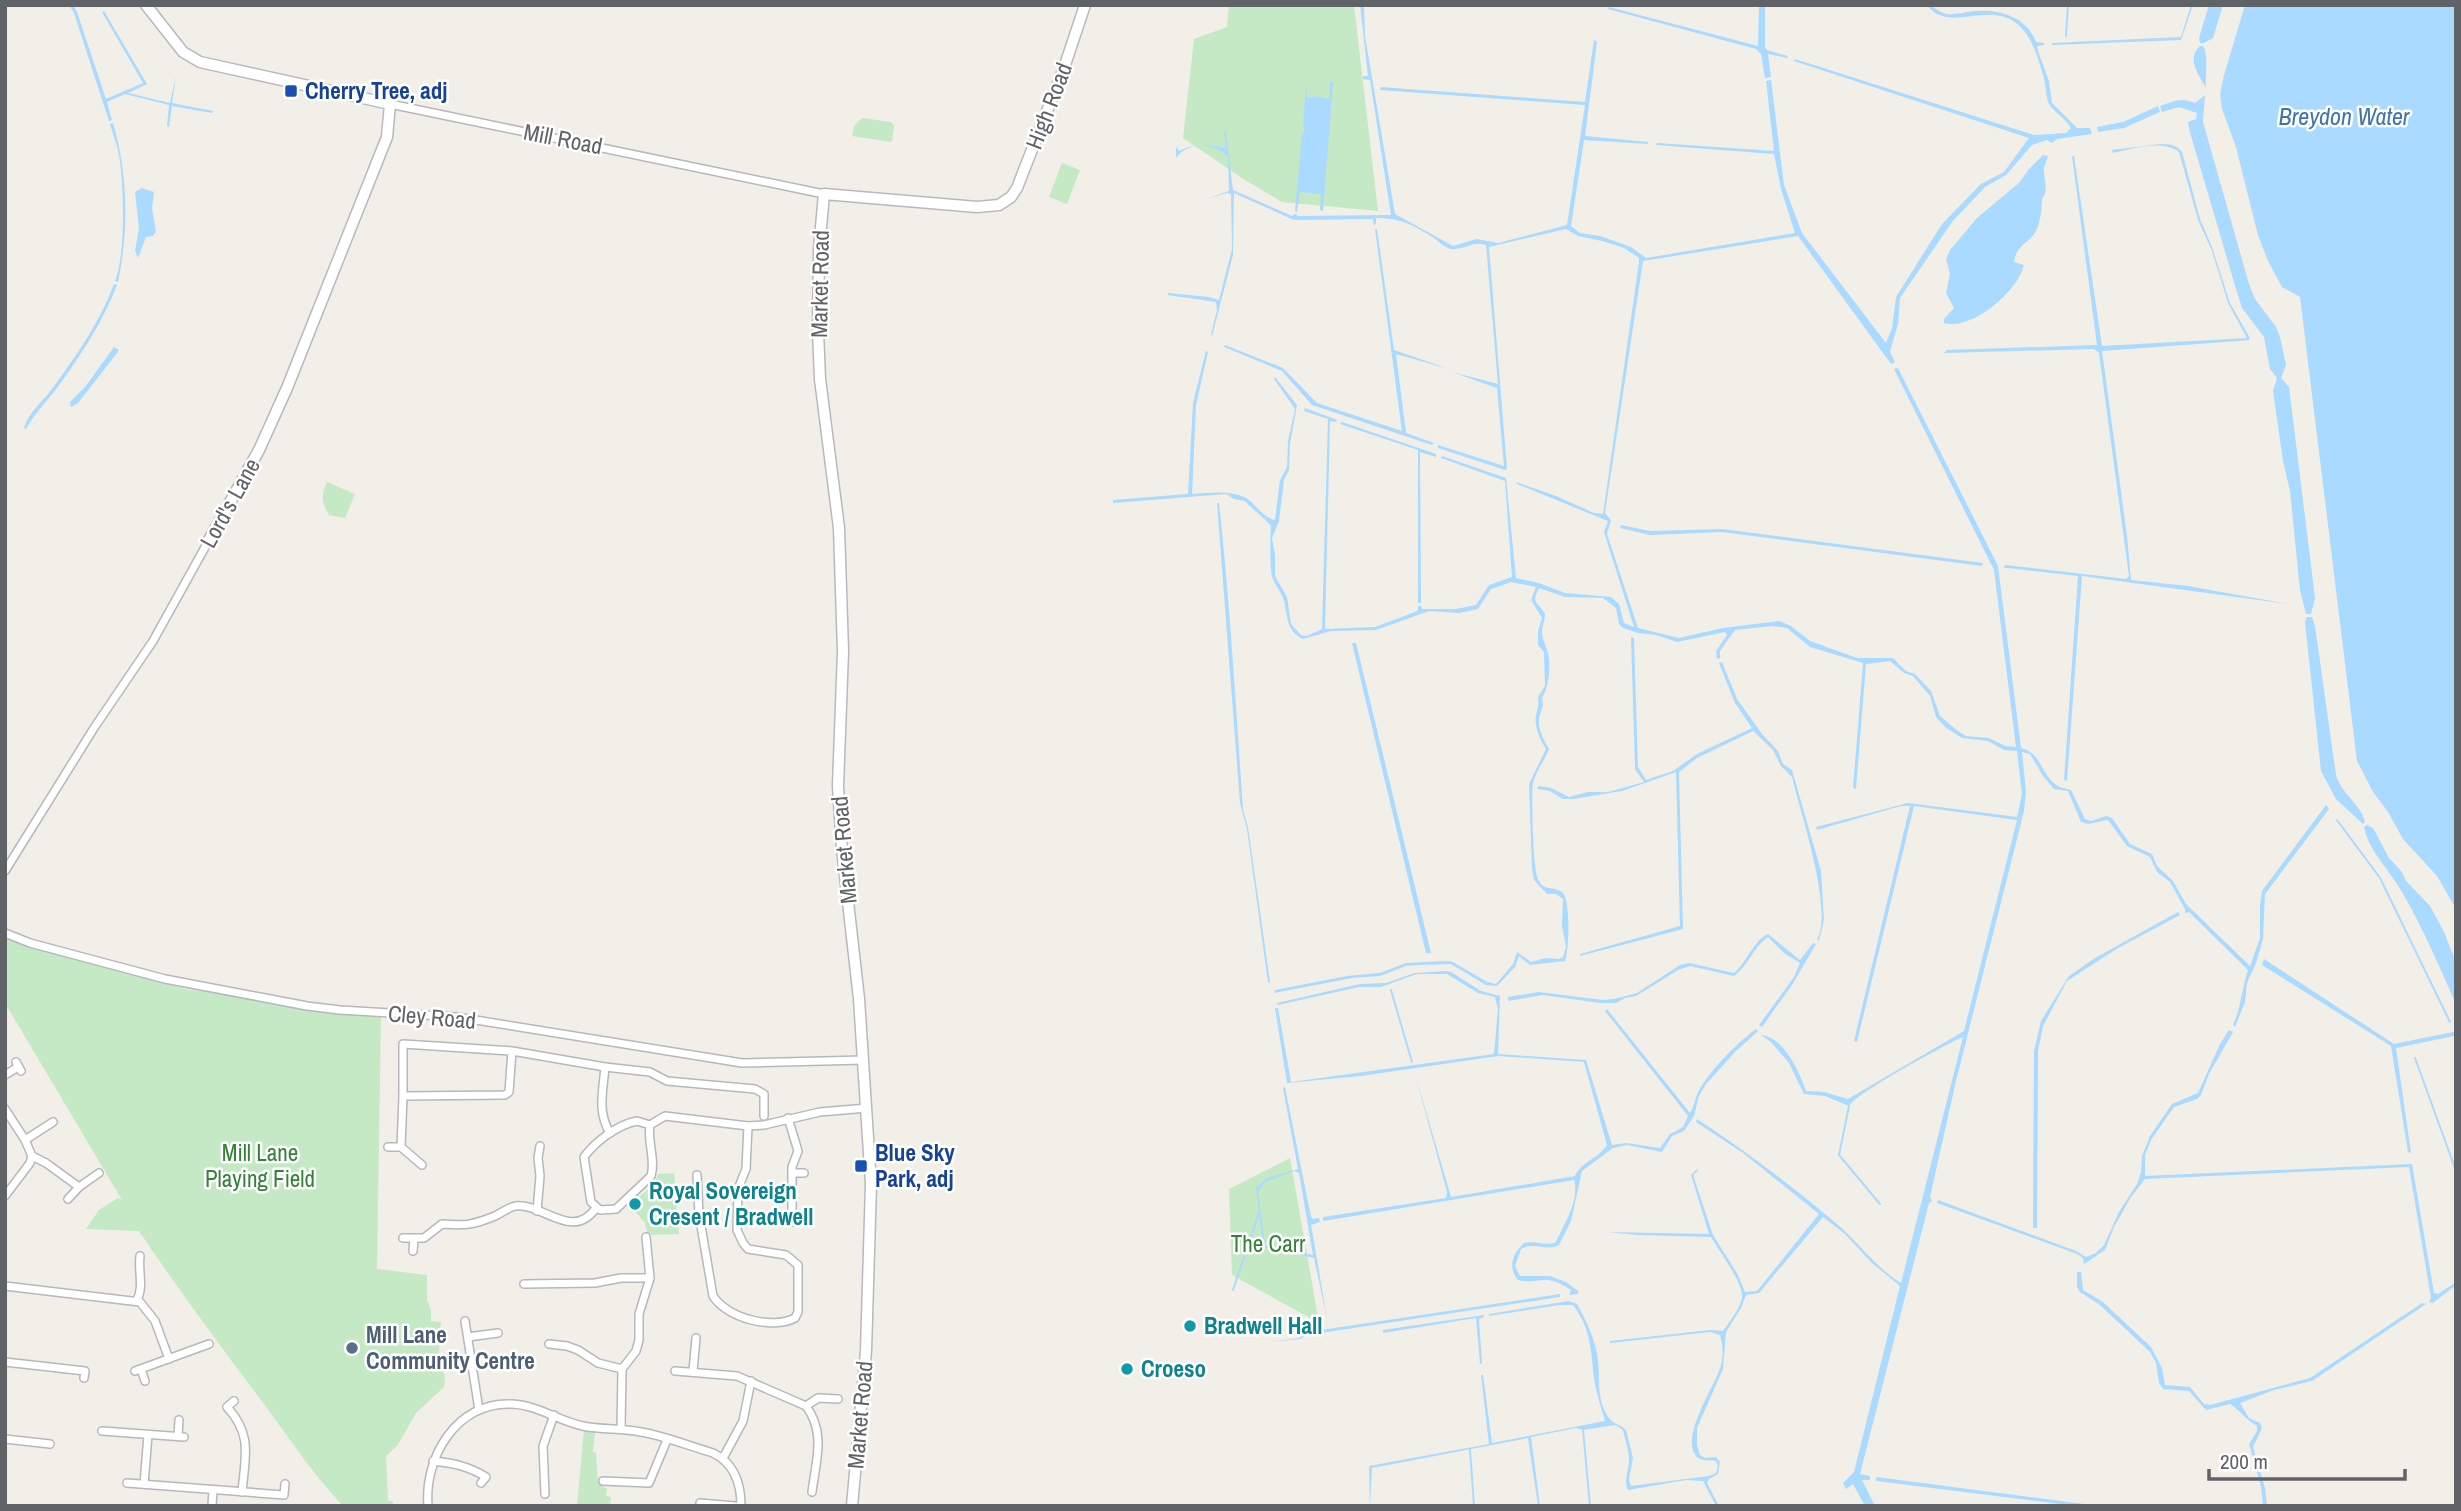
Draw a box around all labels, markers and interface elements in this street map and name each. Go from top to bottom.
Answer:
street label: High Road [1018,58,1079,153]
place label: Cherry Tree, adj [305,75,448,106]
marker: Cherry Tree, adj [283,83,299,99]
water label: Breydon Water [2279,100,2411,132]
street label: Mill Road [521,116,605,161]
street label: Market Road [803,230,836,338]
street label: Lord's Lane [192,452,267,553]
street label: Market Road [823,795,864,905]
street label: Cley Road [387,997,477,1036]
park label: Mill Lane Playing Field [205,1137,315,1194]
place label: Blue Sky Park, adj [875,1137,955,1194]
marker: Blue Sky Park, adj [853,1158,869,1174]
place label: Royal Sovereign Cresent / Bradwell [649,1175,814,1232]
marker: Royal Sovereign Cresent / Bradwell [627,1196,643,1212]
park label: The Carr [1231,1228,1306,1259]
place label: Bradwell Hall [1204,1310,1322,1341]
marker: Bradwell Hall [1182,1318,1198,1334]
place label: Mill Lane Community Centre [366,1319,535,1376]
marker: Mill Lane Community Centre [344,1340,360,1356]
place label: Croeso [1141,1353,1206,1384]
street label: Market Road [839,1360,880,1470]
marker: Croeso [1119,1361,1135,1377]
scale bar [2209,1438,2405,1482]
text: 200 m [2220,1447,2268,1476]

